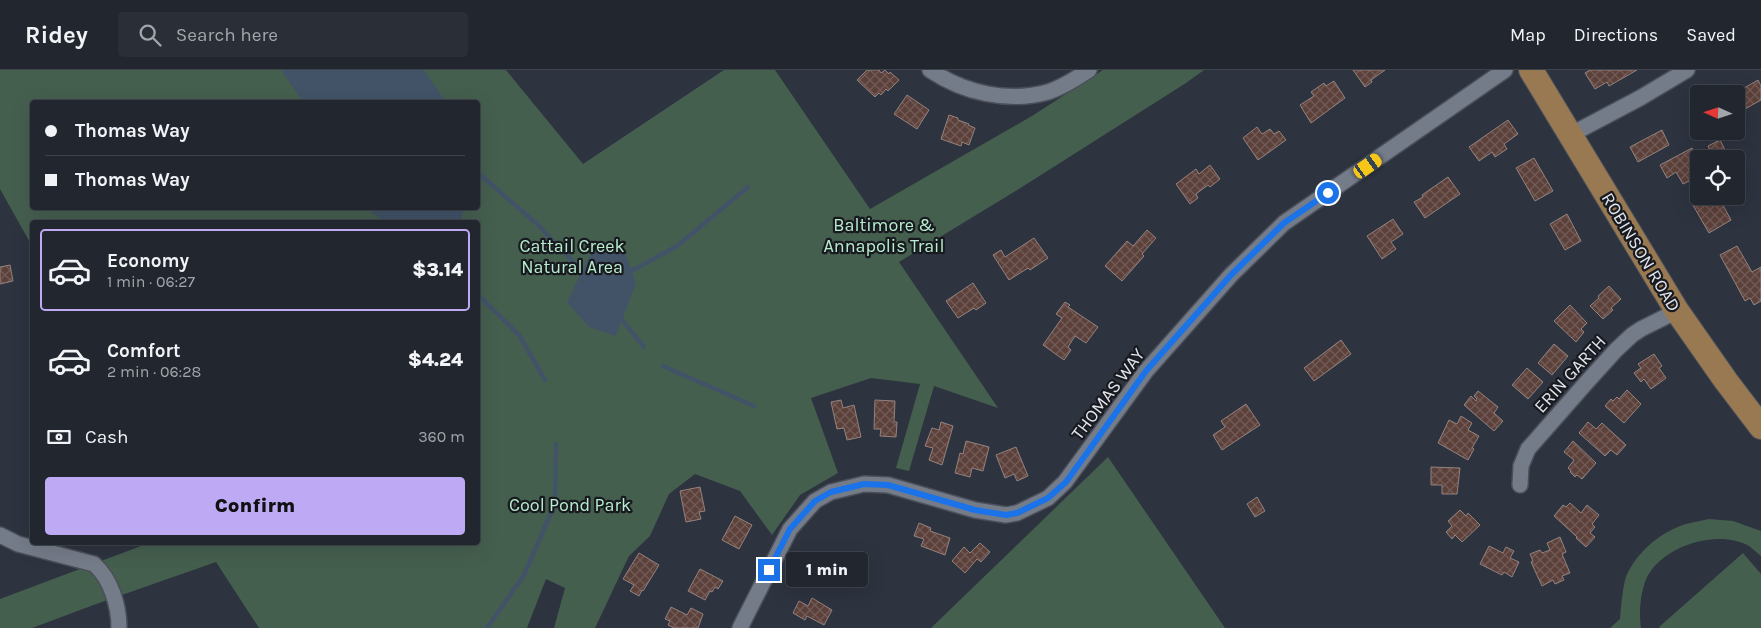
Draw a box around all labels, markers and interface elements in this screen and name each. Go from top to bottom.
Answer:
search box [118,12,468,57]
text: Ridey [25,21,88,49]
icon: search [136,21,164,49]
text: Search here [176,24,278,46]
text: Map [1510,24,1546,46]
text: Directions [1574,24,1658,46]
text: Saved [1686,24,1736,46]
north arrow [1690,85,1745,140]
map controls [1690,85,1745,205]
text: Thomas Way [75,120,190,142]
button: locate [1690,150,1745,205]
car [1351,151,1384,181]
text: Thomas Way [75,169,190,191]
route start [1317,182,1339,204]
street label: ROBINSON ROAD [1597,188,1685,316]
park label: Baltimore & Annapolis Trail [824,214,945,257]
park label: Cattail Creek Natural Area [519,235,625,278]
icon: car [47,248,92,293]
text: Economy [107,250,189,272]
text: $3.14 [412,259,463,281]
text: 1 min · 06:27 [107,272,195,291]
street label: ERIN GARTH [1529,331,1611,417]
icon: car [47,338,92,383]
text: Comfort [107,340,181,362]
street label: THOMAS WAY [1067,344,1150,444]
text: $4.24 [408,349,463,371]
text: 2 min · 06:28 [107,362,201,381]
icon: cash [45,423,73,451]
text: Cash [85,426,129,448]
text: 360 m [418,427,465,446]
button: Confirm [45,477,465,535]
park label: Cool Pond Park [509,494,631,516]
callout: 1 min [786,552,869,588]
route end [758,559,780,581]
text: 1 min [806,560,848,579]

